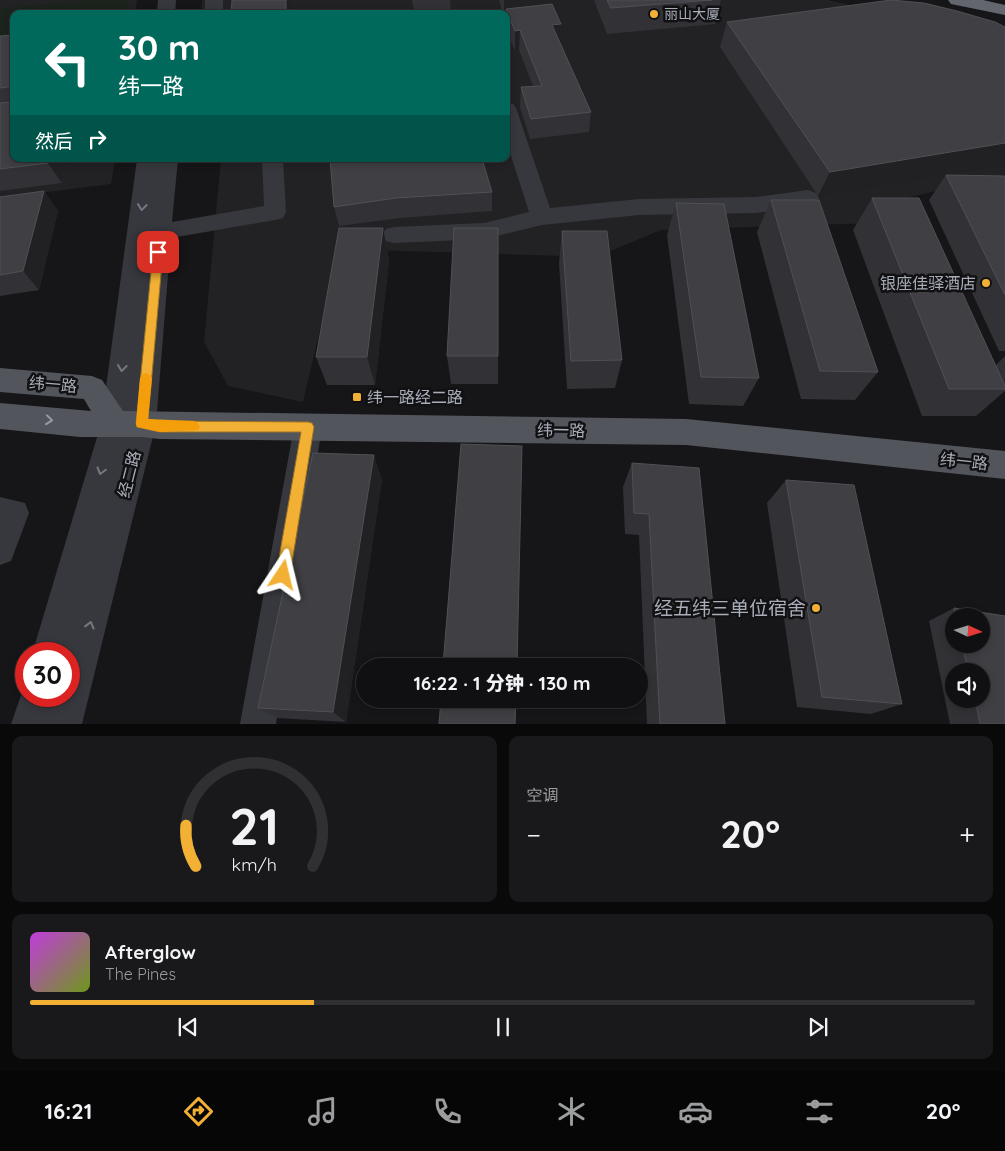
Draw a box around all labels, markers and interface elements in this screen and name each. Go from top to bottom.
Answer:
place label: 丽山大厦 [664,5,720,23]
marker: 丽山大厦 [648,8,660,20]
text: 30 m [118,25,200,69]
icon: left [35,30,100,95]
text: 纬一路 [118,72,184,100]
icon: right [83,125,111,153]
text: 然后 [35,129,73,153]
one-way arrow [137,203,148,211]
pin [137,231,179,273]
icon: arrive [144,238,172,266]
place label: 银座佳驿酒店 [880,273,976,293]
marker: 银座佳驿酒店 [980,277,992,289]
one-way arrow [117,365,128,373]
street label: 纬一路 [28,372,78,396]
place label: 纬一路经二路 [367,387,463,407]
marker: 纬一路经二路 [351,391,363,403]
one-way arrow [45,415,53,426]
street label: 纬一路 [537,420,585,440]
street label: 经二路 [113,448,145,500]
street label: 纬一路 [939,449,989,473]
one-way arrow [97,467,107,475]
position arrow [256,548,308,600]
place label: 经五纬三单位宿舍 [654,596,806,620]
marker: 经五纬三单位宿舍 [810,602,822,614]
north arrow [945,608,990,652]
map controls [945,608,990,708]
one-way arrow [84,622,94,630]
speed limit sign: 30 [15,642,80,707]
button: sound [945,663,990,708]
text: 16:22 · 1 分钟 · 130 m [413,671,591,695]
text: 空调 [527,785,559,805]
text: 21 [229,793,279,858]
text: 20° [720,810,780,858]
text: − [527,817,541,852]
text: + [959,817,975,852]
text: km/h [232,853,277,875]
text: Afterglow [105,940,196,964]
text: The Pines [105,964,176,984]
icon: previous [174,1013,202,1041]
icon: pause [489,1013,517,1041]
icon: next [804,1013,832,1041]
icon: directions [181,1094,216,1129]
icon: music [305,1094,340,1129]
icon: phone [430,1094,465,1129]
icon: climate [554,1094,589,1129]
icon: car [678,1094,713,1129]
icon: filters [802,1094,837,1129]
text: 16:21 [45,1097,92,1125]
text: 20° [926,1097,960,1125]

